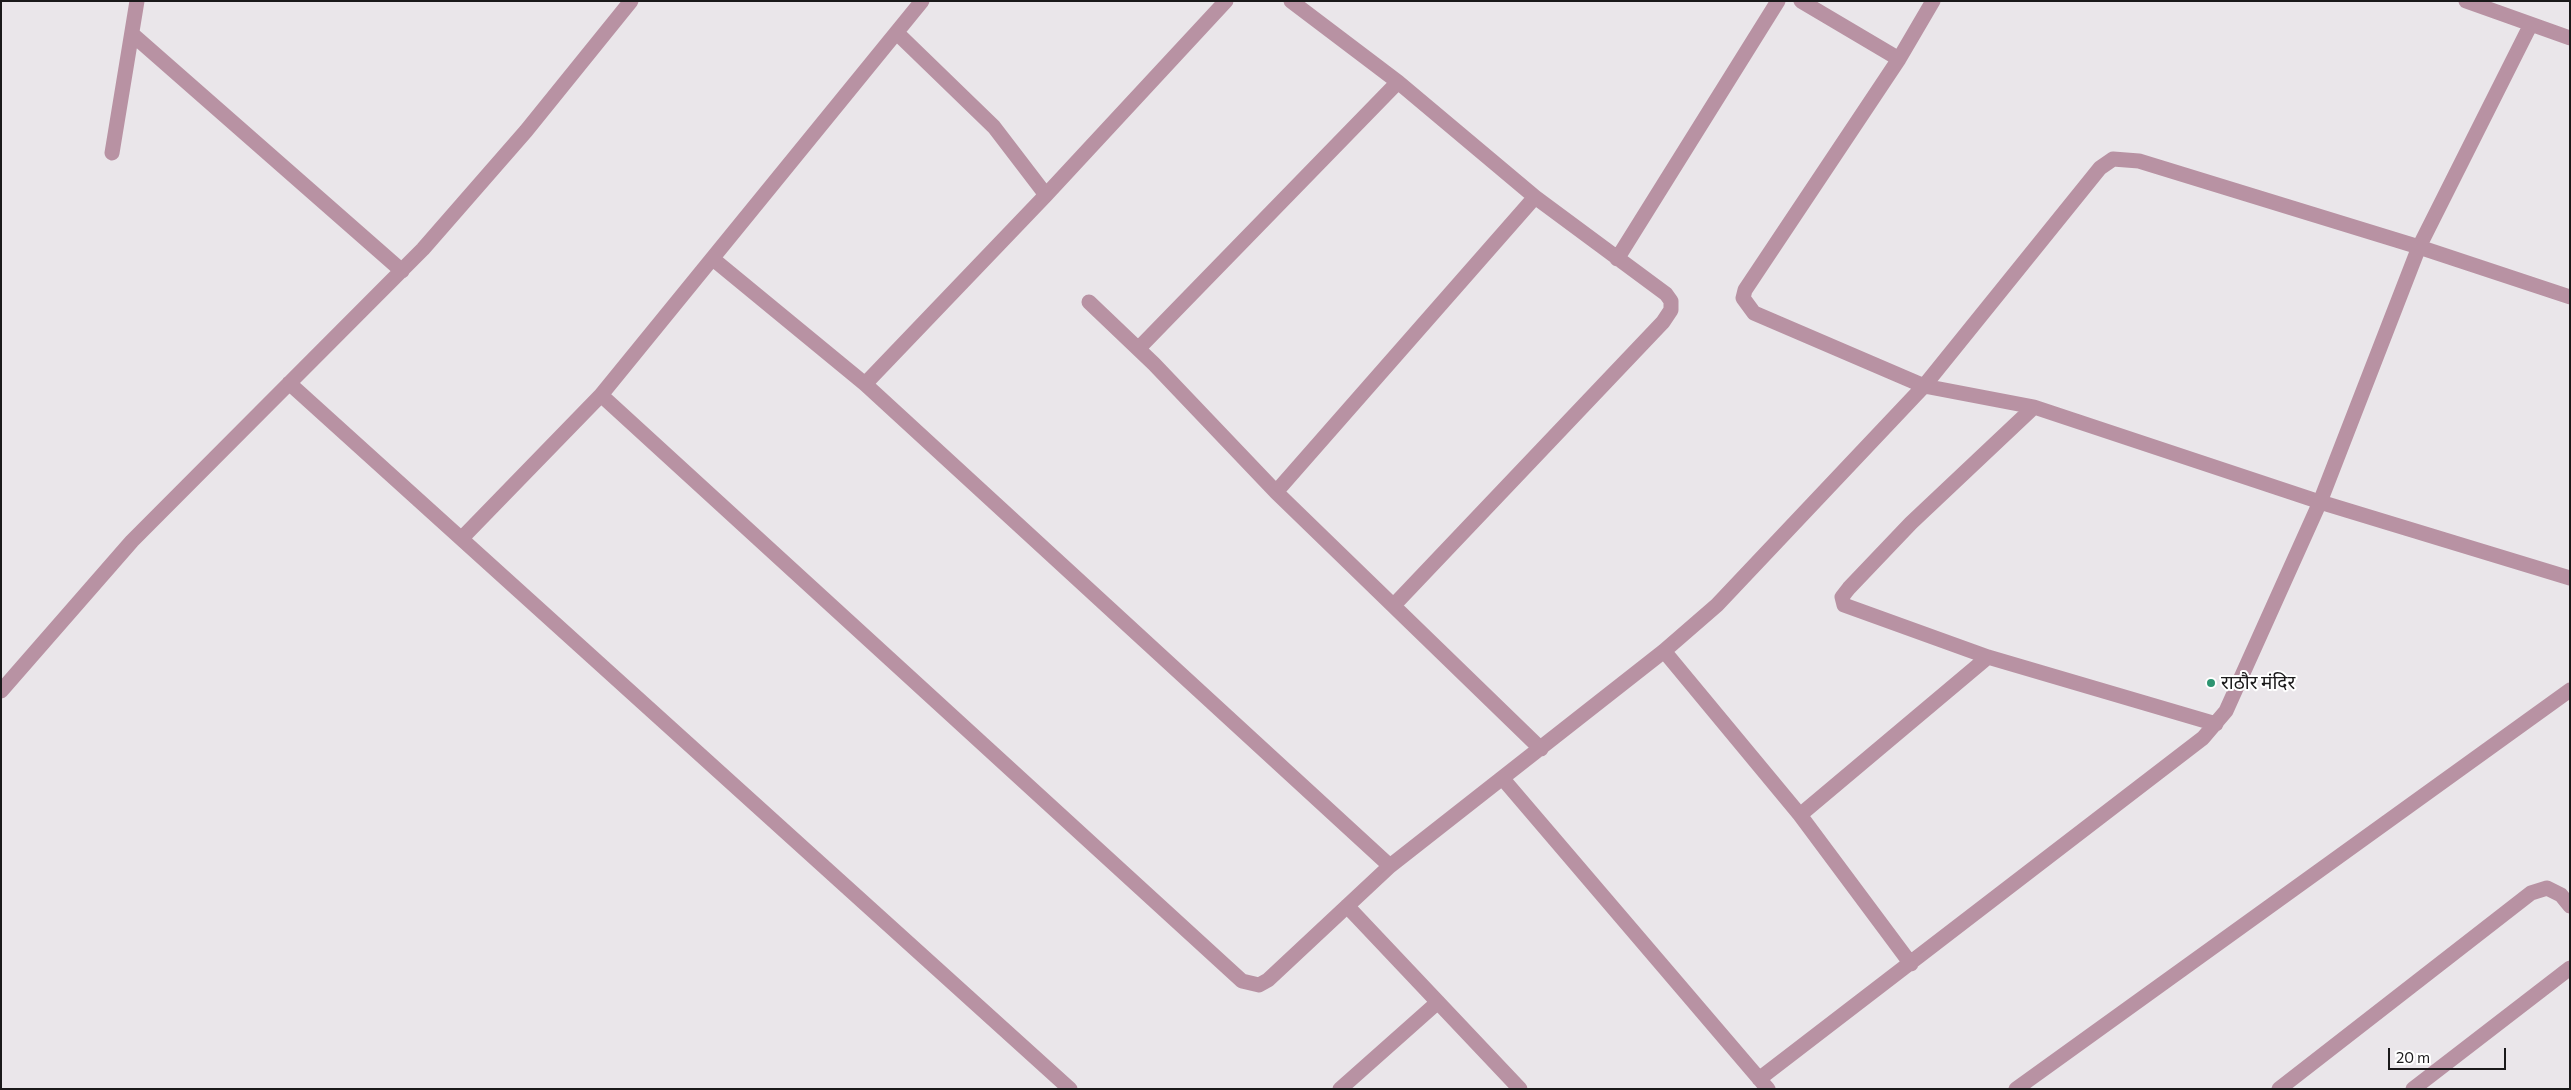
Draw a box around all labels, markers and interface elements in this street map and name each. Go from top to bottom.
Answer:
place label: राठौर मंदिर [2221,672,2295,694]
marker: राठौर मंदिर [2205,677,2217,689]
scale bar [2391,1038,2508,1070]
text: 20 m [2396,1048,2430,1066]

